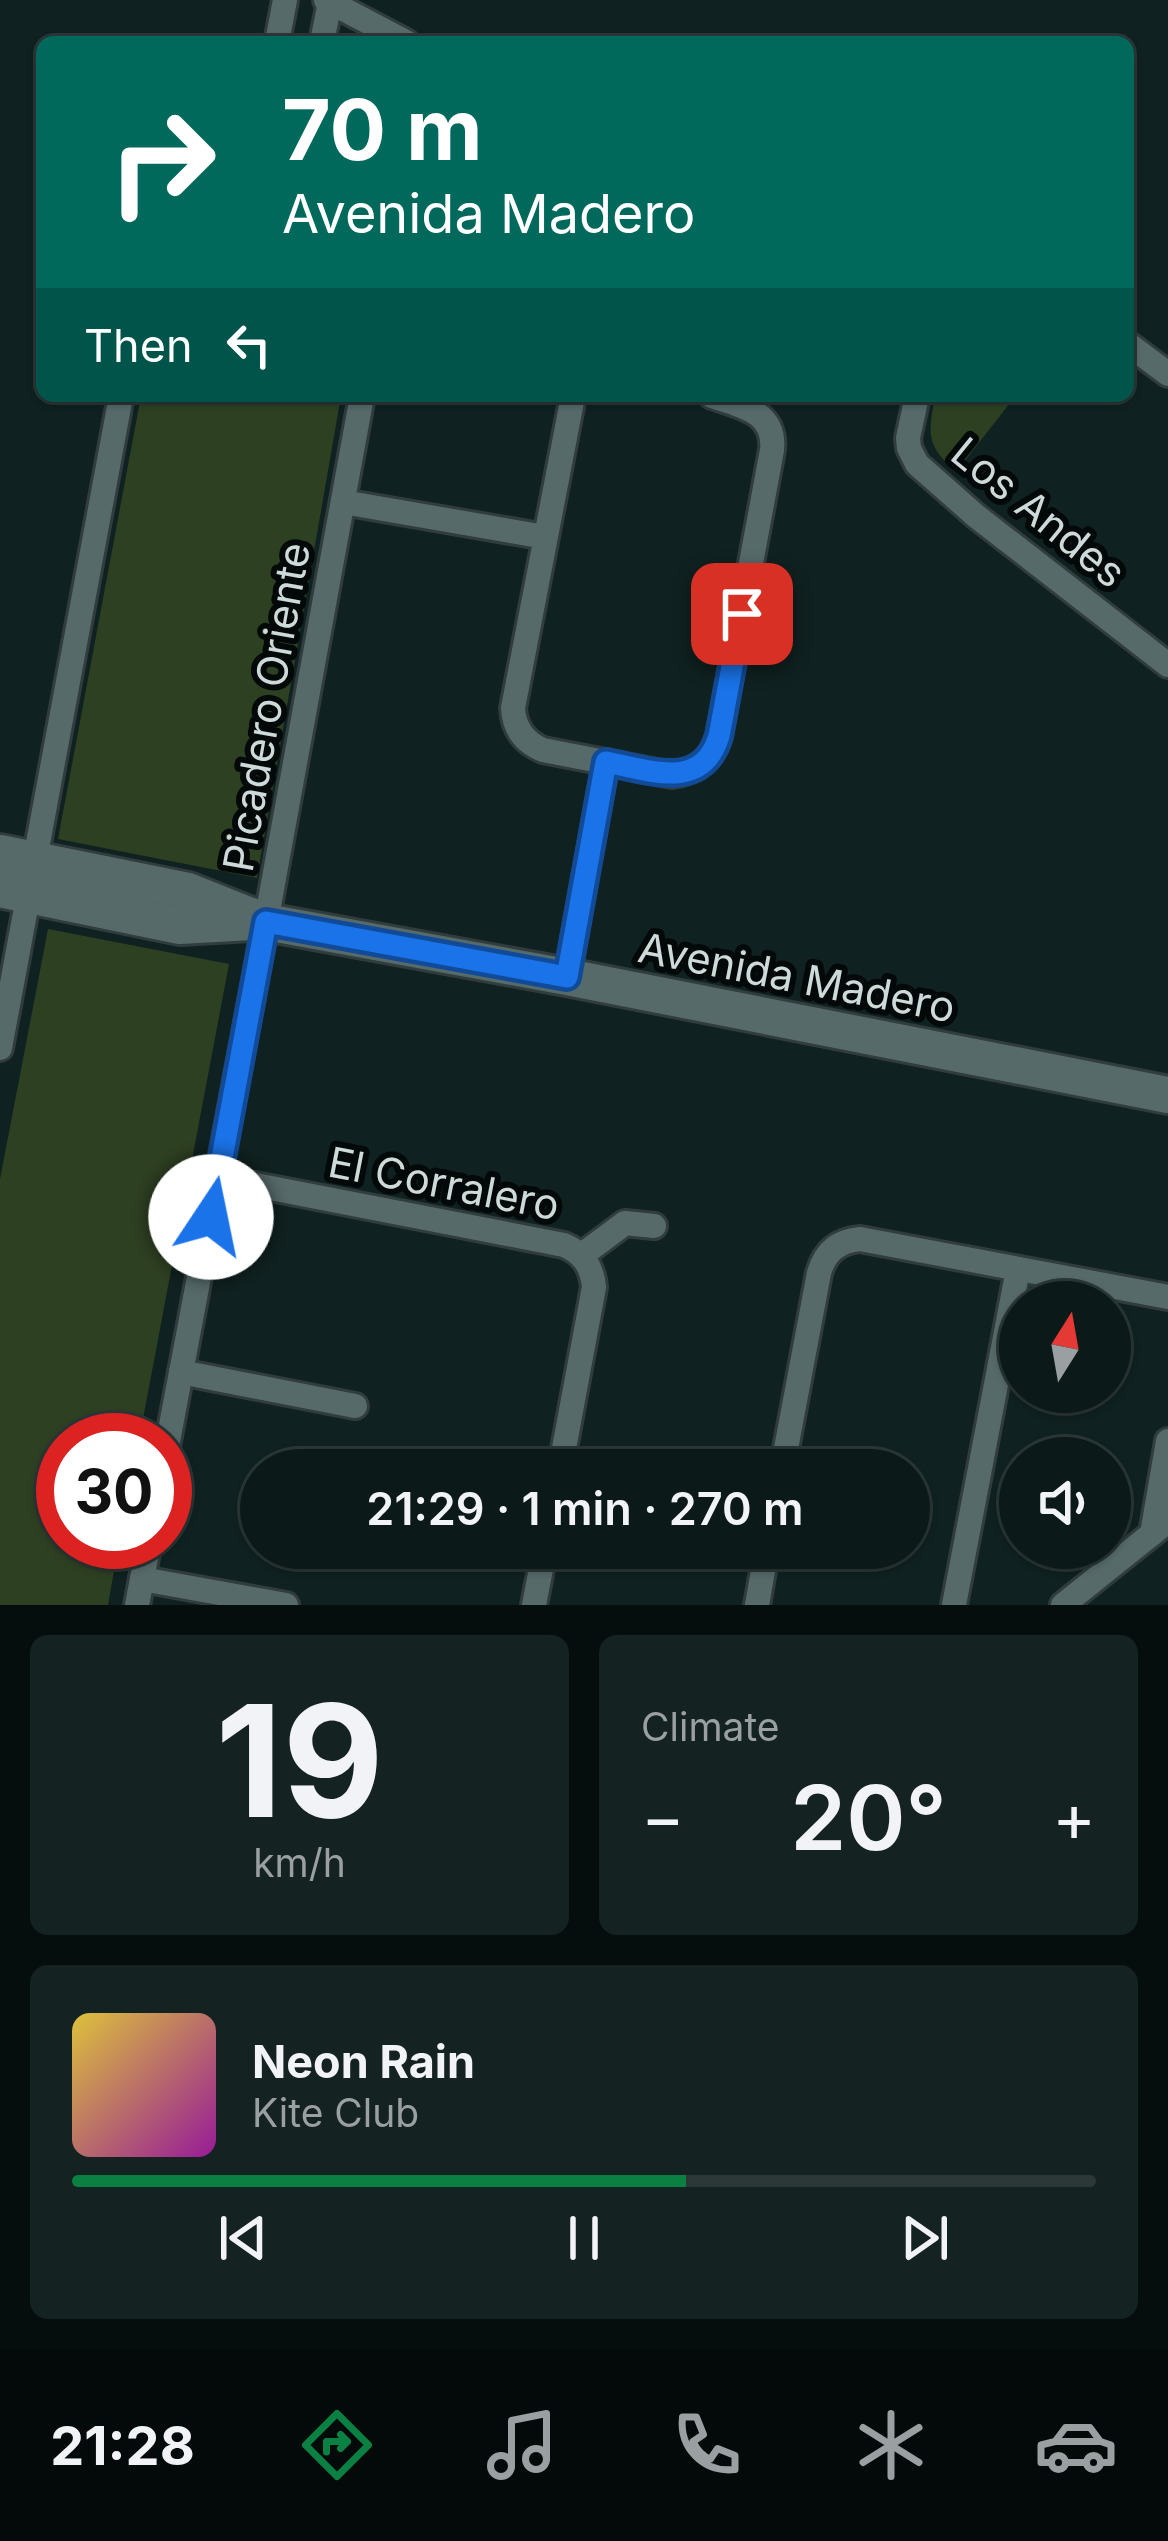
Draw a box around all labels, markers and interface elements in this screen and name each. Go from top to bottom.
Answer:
text: 70 m [282,79,483,180]
icon: right [84,84,240,240]
text: Avenida Madero [282,181,695,246]
icon: left [216,312,282,378]
text: Then [84,318,192,373]
street label: Los Andes [942,426,1136,598]
street label: Picadero Oriente [212,539,320,875]
pin [691,563,793,665]
icon: arrive [709,581,775,647]
street label: Avenida Madero [634,921,960,1033]
street label: El Corralero [324,1136,564,1230]
position arrow [148,1154,274,1280]
north arrow [999,1281,1131,1413]
map controls [999,1281,1131,1569]
speed limit sign: 30 [36,1413,192,1569]
button: sound [999,1437,1131,1569]
text: 21:29 · 1 min · 270 m [366,1481,804,1536]
text: 19 [215,1666,384,1855]
text: Climate [641,1703,780,1750]
text: 20° [790,1763,947,1872]
text: − [641,1777,685,1857]
text: + [1052,1777,1096,1857]
text: km/h [253,1839,346,1886]
text: Neon Rain [252,2034,475,2089]
text: Kite Club [252,2089,419,2136]
icon: previous [210,2205,276,2271]
icon: pause [551,2205,617,2271]
icon: next [892,2205,958,2271]
icon: directions [295,2403,379,2487]
icon: music [480,2403,564,2487]
icon: phone [665,2403,749,2487]
icon: climate [849,2403,933,2487]
icon: car [1034,2403,1118,2487]
text: 21:28 [50,2413,195,2478]

